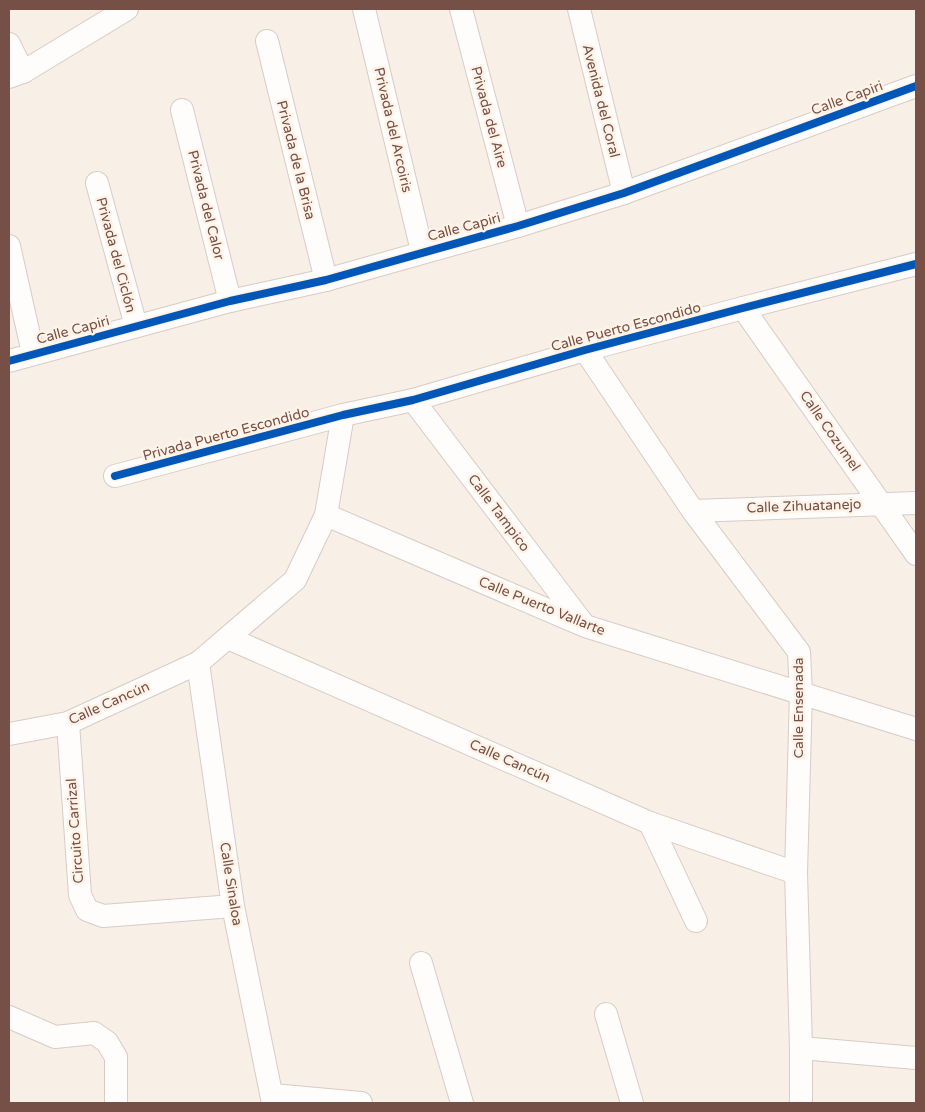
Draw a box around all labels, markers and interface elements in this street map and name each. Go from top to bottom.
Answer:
street label: Avenida del Coral [579,43,623,159]
street label: Privada del Aire [467,64,511,170]
street label: Privada del Arcoiris [370,66,416,195]
street label: Calle Capiri [809,77,885,119]
street label: Privada de la Brisa [273,99,319,221]
street label: Privada del Calor [184,148,228,262]
street label: Privada del Ciclón [92,195,140,315]
street label: Calle Capiri [426,209,502,245]
street label: Calle Puerto Escondido [549,299,703,355]
street label: Calle Capiri [35,312,111,348]
street label: Calle Cozumel [796,388,864,474]
street label: Privada Puerto Escondido [141,404,311,464]
street label: Calle Tampico [464,471,534,555]
street label: Calle Zihuatanejo [746,495,862,517]
street label: Calle Puerto Vallarte [476,573,608,639]
street label: Calle Ensenada [790,657,807,759]
street label: Calle Cancún [66,678,152,728]
street label: Calle Cancún [467,736,553,786]
street label: Circuito Carrizal [63,778,87,884]
street label: Calle Sinaloa [216,841,246,927]

